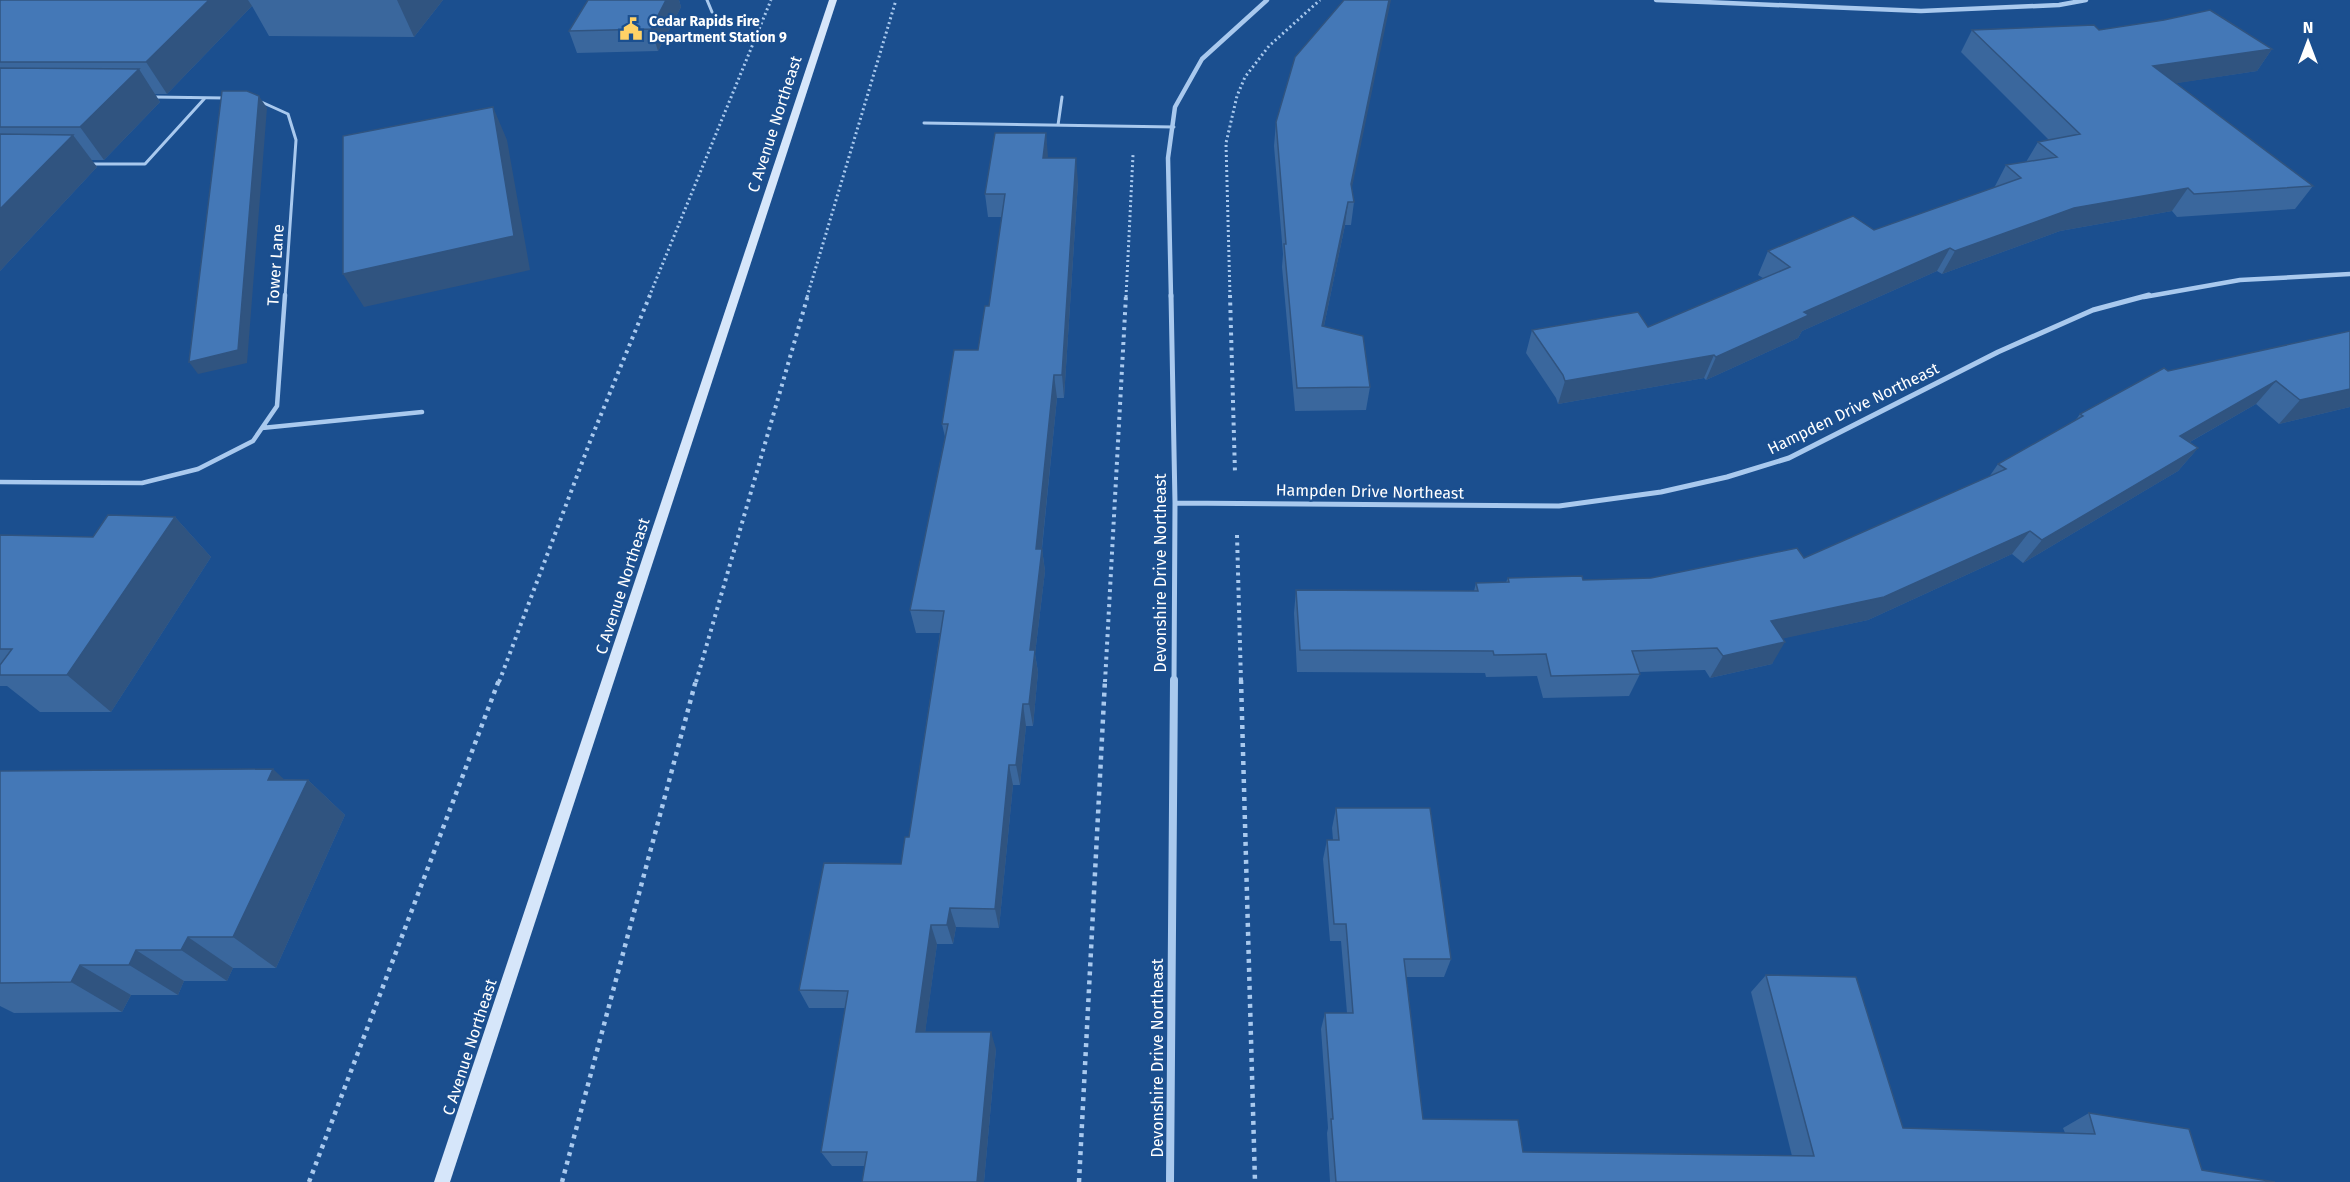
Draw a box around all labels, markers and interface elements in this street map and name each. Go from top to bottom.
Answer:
north arrow [2278,12,2338,72]
place label: Cedar Rapids Fire Department Station 9 [649,13,787,46]
public building icon: Cedar Rapids Fire Department Station 9 [618,16,644,42]
text: N [2303,18,2313,37]
street label: C Avenue Northeast [743,53,806,195]
street label: Tower Lane [263,223,288,307]
street label: Hampden Drive Northeast [1764,359,1942,458]
street label: Devonshire Drive Northeast [1151,473,1170,673]
street label: Hampden Drive Northeast [1276,480,1465,503]
street label: C Avenue Northeast [591,515,654,657]
street label: Devonshire Drive Northeast [1148,958,1167,1158]
street label: C Avenue Northeast [438,976,501,1118]

